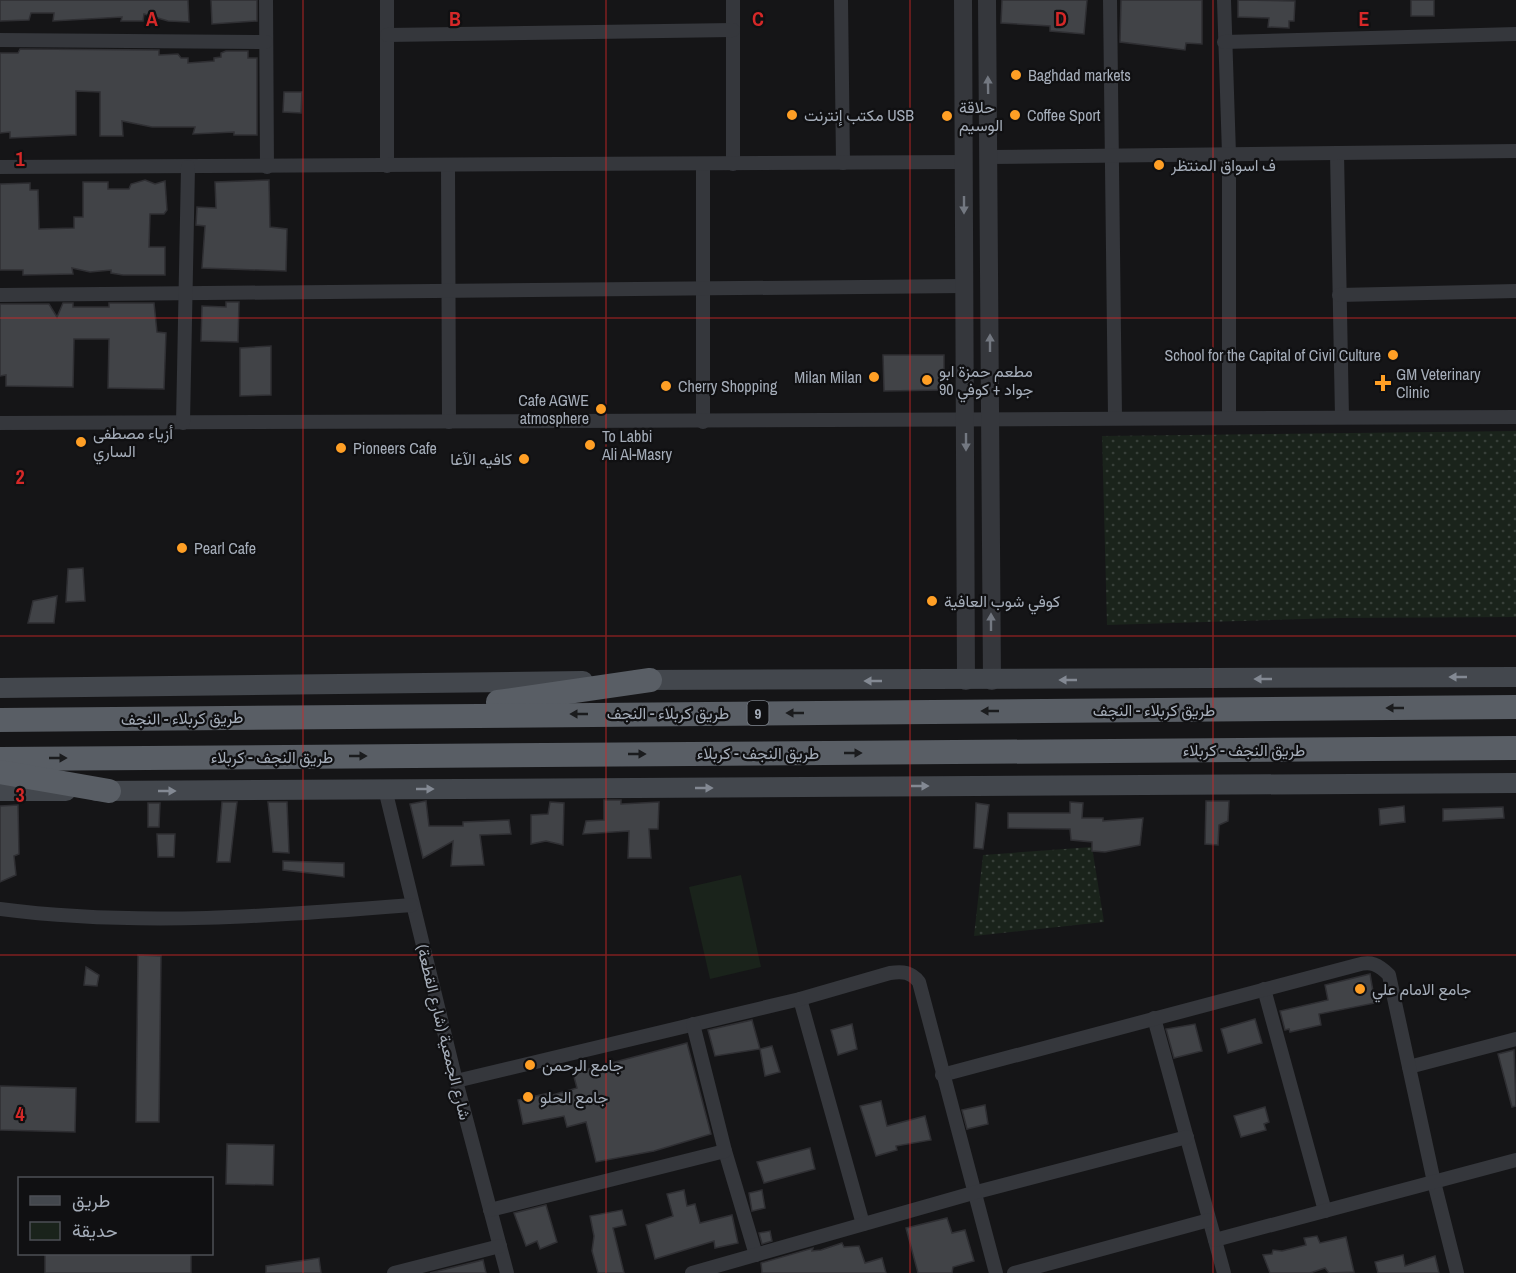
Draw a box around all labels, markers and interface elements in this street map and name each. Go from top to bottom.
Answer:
text: A [146,5,158,32]
text: B [449,5,461,32]
text: C [752,5,764,32]
text: D [1055,5,1067,32]
text: E [1359,5,1370,32]
place label: Baghdad markets [1028,64,1131,86]
marker: Baghdad markets [1009,68,1023,82]
one-way arrow [984,76,993,95]
place label: حلاقة الوسيم [959,96,1003,136]
place label: مكتب إنترنت USB [804,104,914,126]
place label: Coffee Sport [1027,104,1101,126]
marker: مكتب إنترنت USB [785,108,799,122]
marker: Coffee Sport [1008,108,1022,122]
marker: حلاقة الوسيم [940,109,954,123]
text: 1 [15,145,25,172]
place label: ف اسواق المنتظر [1170,154,1276,176]
marker: ف اسواق المنتظر [1152,158,1166,172]
one-way arrow [959,196,969,215]
one-way arrow [985,334,995,353]
place label: School for the Capital of Civil Culture [1164,344,1381,366]
marker: School for the Capital of Civil Culture [1386,348,1400,362]
place label: مطعم حمزة ابو جواد + كوفي 90 [939,360,1034,403]
place label: GM Veterinary Clinic [1396,363,1481,403]
place label: Milan Milan [794,366,862,388]
marker: Milan Milan [867,370,881,384]
marker: مطعم حمزة ابو جواد + كوفي 90 [920,373,934,387]
marker: GM Veterinary Clinic [1374,374,1392,392]
place label: Cherry Shopping [678,375,778,397]
marker: Cherry Shopping [659,379,673,393]
place label: Cafe AGWE atmosphere [518,389,589,429]
marker: Cafe AGWE atmosphere [594,402,608,416]
place label: أزياء مصطفى الساري [93,422,173,465]
place label: To Labbi Ali Al-Masry [601,425,672,465]
one-way arrow [961,433,971,452]
marker: أزياء مصطفى الساري [74,435,88,449]
place label: Pioneers Cafe [353,437,437,459]
marker: To Labbi Ali Al-Masry [583,438,597,452]
marker: Pioneers Cafe [334,441,348,455]
place label: كافيه الآغا [450,448,512,470]
marker: كافيه الآغا [517,452,531,466]
text: 2 [15,463,25,490]
place label: Pearl Cafe [194,537,256,559]
marker: Pearl Cafe [175,541,189,555]
place label: كوفي شوب العافية [944,590,1060,615]
marker: كوفي شوب العافية [925,594,939,608]
one-way arrow [986,613,996,632]
one-way arrow [1448,672,1467,682]
one-way arrow [1253,674,1272,683]
one-way arrow [1058,675,1077,685]
one-way arrow [863,676,882,686]
street label: طريق کربلاء - النجف [1093,699,1215,721]
road number: 9 [748,701,768,725]
street label: طريق کربلاء - النجف [607,702,729,724]
one-way arrow [1385,703,1404,713]
street label: طريق کربلاء - النجف [121,706,243,730]
one-way arrow [980,706,999,716]
one-way arrow [785,708,804,718]
one-way arrow [569,709,588,719]
street label: طريق النجف - کربلاء [1183,739,1305,761]
street label: طريق النجف - کربلاء [697,742,819,764]
street label: طريق النجف - کربلاء [211,746,333,768]
one-way arrow [844,748,863,758]
one-way arrow [628,749,647,759]
one-way arrow [349,751,368,761]
one-way arrow [49,753,68,763]
text: 3 [15,781,25,808]
one-way arrow [911,781,930,791]
one-way arrow [695,783,714,793]
one-way arrow [416,784,435,794]
one-way arrow [158,786,177,795]
street label: شارع الجمعية (شارع القطعة) [411,942,476,1122]
place label: جامع الامام علي [1372,978,1471,1003]
marker: جامع الامام علي [1353,982,1367,996]
place label: جامع الرحمن [542,1054,624,1077]
marker: جامع الرحمن [523,1058,537,1072]
place label: جامع الحلو [540,1086,608,1109]
marker: جامع الحلو [521,1090,535,1104]
text: 4 [15,1100,25,1127]
legend [18,1177,213,1255]
text: طريق [72,1188,110,1213]
text: حديقة [72,1218,118,1243]

